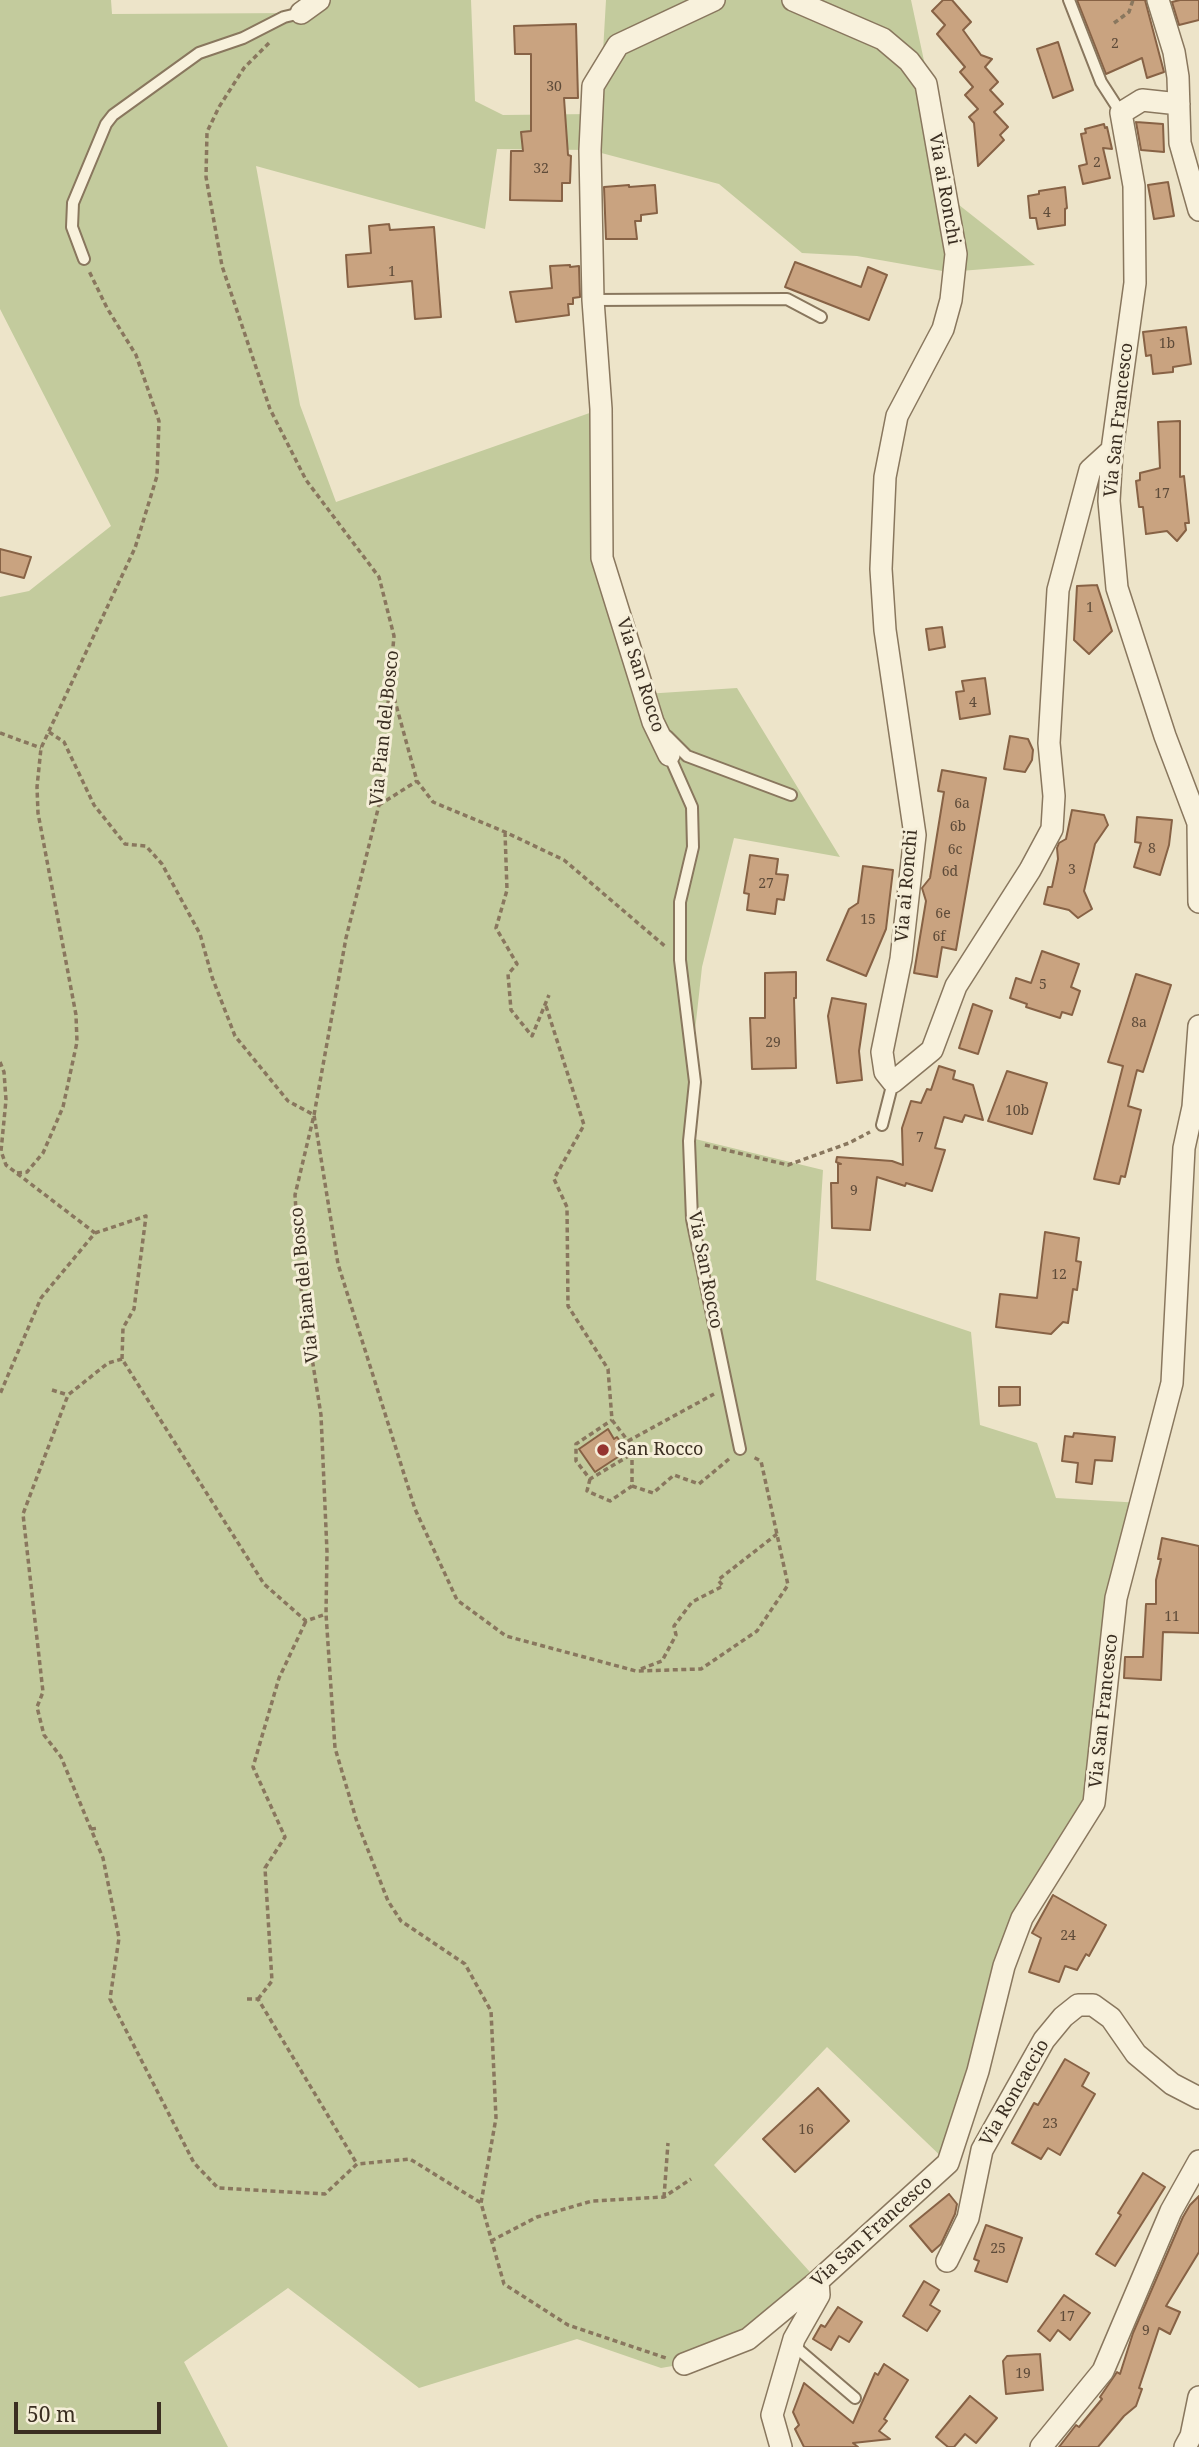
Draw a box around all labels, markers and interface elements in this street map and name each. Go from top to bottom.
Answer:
house number: 2 [1111,36,1119,52]
house number: 30 [546,79,562,95]
street label: Via ai Ronchi [924,131,964,247]
house number: 2 [1093,155,1101,171]
house number: 32 [533,161,549,177]
house number: 4 [1043,205,1051,221]
house number: 1 [388,264,396,280]
house number: 1b [1159,336,1175,352]
street label: Via San Francesco [1100,342,1138,498]
house number: 17 [1154,486,1170,502]
house number: 1 [1086,600,1094,616]
street label: Via San Rocco [611,615,669,735]
street label: Via Pian del Bosco [366,649,404,807]
house number: 4 [969,695,977,711]
house number: 6a [954,796,970,812]
house number: 6b [950,819,966,835]
street label: Via ai Ronchi [891,829,923,943]
house number: 8 [1148,841,1156,857]
house number: 6c [948,842,962,858]
house number: 3 [1068,862,1076,878]
house number: 6d [942,864,958,880]
house number: 27 [758,876,774,892]
house number: 6e [935,906,951,922]
house number: 15 [860,912,876,928]
house number: 6f [933,929,945,945]
house number: 5 [1039,977,1047,993]
house number: 8a [1131,1015,1147,1031]
house number: 29 [765,1035,781,1051]
house number: 10b [1005,1103,1029,1119]
house number: 7 [916,1130,924,1146]
house number: 9 [850,1183,858,1199]
street label: Via Pian del Bosco [286,1206,324,1364]
street label: Via San Rocco [683,1209,727,1331]
house number: 12 [1051,1267,1067,1283]
place label: San Rocco [617,1439,704,1461]
marker: San Rocco [595,1442,611,1458]
house number: 11 [1164,1609,1180,1625]
street label: Via San Francesco [1085,1633,1123,1789]
house number: 24 [1060,1928,1076,1944]
street label: Via Roncaccio [976,2036,1054,2150]
house number: 23 [1042,2116,1058,2132]
house number: 16 [798,2122,814,2138]
street label: Via San Francesco [807,2172,937,2292]
house number: 25 [990,2241,1006,2257]
house number: 17 [1059,2309,1075,2325]
house number: 9 [1142,2323,1150,2339]
house number: 19 [1015,2366,1031,2382]
scale bar [18,2388,164,2432]
text: 50 m [27,2400,76,2428]

